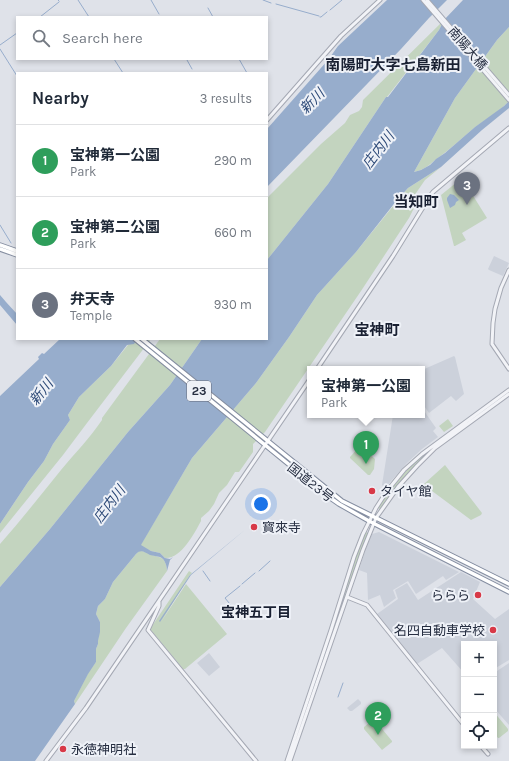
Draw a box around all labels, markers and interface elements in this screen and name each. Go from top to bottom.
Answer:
search box [16,16,268,60]
street label: 南陽大橋 [445,24,490,73]
icon: search [30,27,52,49]
text: Search here [62,29,143,47]
district label: 南陽町大字七島新田 [325,56,461,74]
water label: 新川 [297,84,330,117]
text: Nearby [32,88,89,108]
text: 3 results [200,91,252,106]
water label: 庄内川 [359,127,399,172]
text: 宝神第一公園 [70,146,160,164]
text: 1 [43,153,47,168]
text: 290 m [214,153,252,168]
text: Park [70,164,96,179]
pin: 3 [454,172,480,205]
district label: 当知町 [393,193,439,211]
text: 宝神第二公園 [70,218,160,236]
text: 2 [41,225,49,240]
text: 660 m [214,225,252,240]
text: Park [70,236,96,251]
text: 弁天寺 [70,290,115,308]
text: 3 [41,297,49,312]
text: 930 m [214,297,252,312]
text: Temple [70,308,112,323]
district label: 宝神町 [354,321,400,339]
popup [307,366,425,418]
water label: 新川 [26,374,58,409]
text: 宝神第一公園 [321,377,411,395]
road number: 23 [187,381,211,401]
text: Park [321,395,347,410]
pin: 1 [353,431,379,464]
street label: 国道23号 [285,460,337,505]
water label: 庄内川 [90,481,130,526]
place label: タイヤ館 [380,484,432,499]
marker: タイヤ館 [367,486,377,496]
your location [251,494,271,514]
place label: 寳來寺 [262,520,301,535]
marker: 寳來寺 [249,522,259,532]
place label: ららら [431,588,470,603]
marker: ららら [473,590,483,600]
district label: 宝神五丁目 [221,604,291,621]
place label: 名四自動車学校 [394,623,485,638]
marker: 名四自動車学校 [488,625,498,635]
map controls [461,641,497,749]
button: + [461,641,497,677]
button: − [461,677,497,713]
pin: 2 [365,702,391,735]
button: locate [461,713,497,749]
place label: 永徳神明社 [71,742,136,757]
marker: 永徳神明社 [58,744,68,754]

